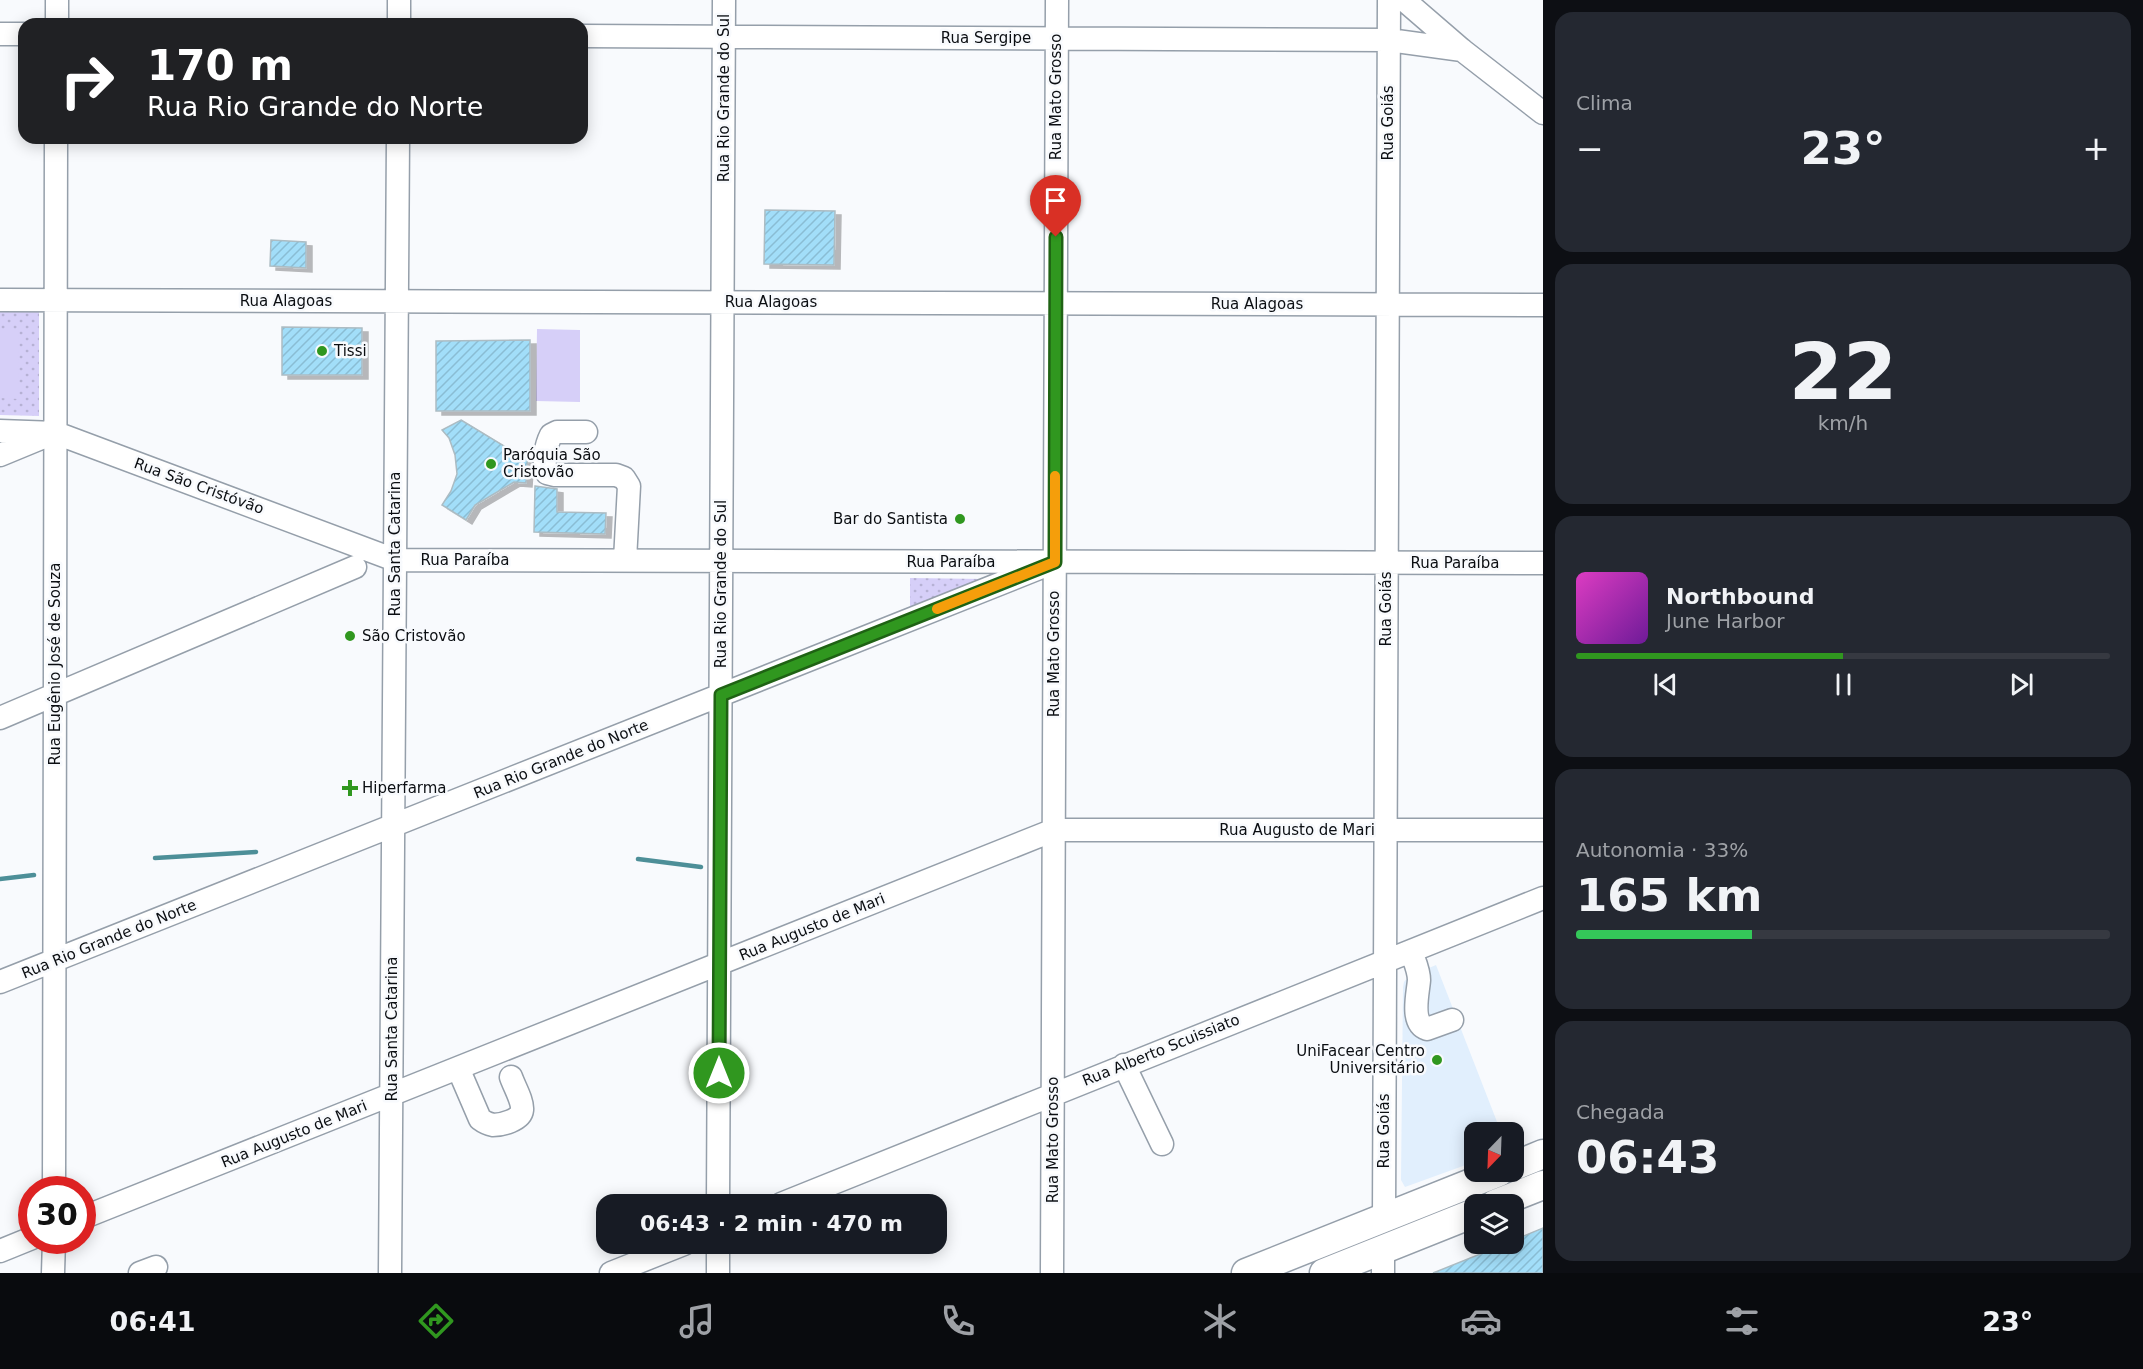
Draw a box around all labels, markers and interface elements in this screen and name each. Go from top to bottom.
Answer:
street label: Rua Rio Grande do Sul [715,14,733,182]
street label: Rua Sergipe [941,29,1031,47]
street label: Rua Mato Grosso [1047,34,1065,160]
text: 170 m [147,41,293,90]
icon: right [48,42,126,120]
street label: Rua Goiás [1379,85,1397,161]
text: Rua Rio Grande do Norte [147,91,483,122]
text: Clima [1576,91,1633,115]
text: 23° [1800,122,1886,175]
text: − [1576,129,1604,168]
text: + [2082,129,2110,168]
pin [1030,175,1081,237]
icon: arrive [1039,184,1072,217]
street label: Rua Alagoas [240,292,332,310]
street label: Rua Alagoas [725,293,817,311]
street label: Rua Alagoas [1211,295,1303,313]
text: 22 [1789,327,1897,417]
place label: Tissi [333,342,367,360]
marker: Tissi [315,344,329,358]
text: km/h [1818,411,1868,435]
place label: Paróquia São Cristovão [503,446,601,481]
street label: Rua São Cristóvão [132,454,266,518]
marker: Paróquia São Cristovão [484,457,498,471]
street label: Rua Santa Catarina [386,471,404,617]
street label: Rua Rio Grande do Sul [712,500,730,668]
place label: Bar do Santista [833,510,948,528]
marker: Bar do Santista [953,512,967,526]
street label: Rua Paraíba [420,551,510,569]
street label: Rua Paraíba [906,553,996,571]
street label: Rua Paraíba [1410,554,1500,572]
street label: Rua Eugênio José de Souza [46,563,64,765]
street label: Rua Goiás [1377,571,1395,647]
text: Northbound [1666,584,1815,609]
street label: Rua Mato Grosso [1045,591,1063,717]
text: June Harbor [1666,609,1785,633]
place label: São Cristovão [362,627,466,645]
marker: São Cristovão [343,629,357,643]
icon: previous [1649,668,1682,701]
icon: pause [1827,668,1860,701]
icon: next [2005,668,2038,701]
street label: Rua Rio Grande do Norte [471,716,651,802]
place label: Hiperfarma [362,779,447,797]
marker: Hiperfarma [343,781,357,795]
street label: Rua Augusto de Mari [1219,821,1375,839]
text: Autonomia · 33% [1576,838,1748,862]
text: 165 km [1576,869,1762,922]
street label: Rua Augusto de Mari [736,890,888,964]
street label: Rua Rio Grande do Norte [19,896,199,982]
street label: Rua Santa Catarina [383,956,401,1102]
street label: Rua Alberto Scuissiato [1080,1010,1242,1090]
position arrow [687,1041,751,1105]
place label: UniFacear Centro Universitário [1296,1042,1425,1077]
marker: UniFacear Centro Universitário [1430,1053,1444,1067]
street label: Rua Mato Grosso [1044,1077,1062,1203]
street label: Rua Goiás [1375,1093,1393,1169]
street label: Rua Augusto de Mari [218,1097,370,1171]
text: Chegada [1576,1100,1665,1124]
north arrow [1464,1122,1524,1182]
map controls [1464,1122,1524,1254]
text: 06:43 [1576,1131,1719,1184]
speed limit sign: 30 [18,1176,96,1254]
button: layers [1464,1194,1524,1254]
text: 06:43 · 2 min · 470 m [640,1211,903,1236]
icon: directions [415,1300,457,1342]
icon: music [676,1300,718,1342]
icon: phone [937,1300,979,1342]
icon: climate [1199,1300,1241,1342]
icon: car [1460,1300,1502,1342]
icon: filters [1721,1300,1763,1342]
text: 06:41 [110,1306,196,1337]
text: 23° [1982,1306,2033,1337]

